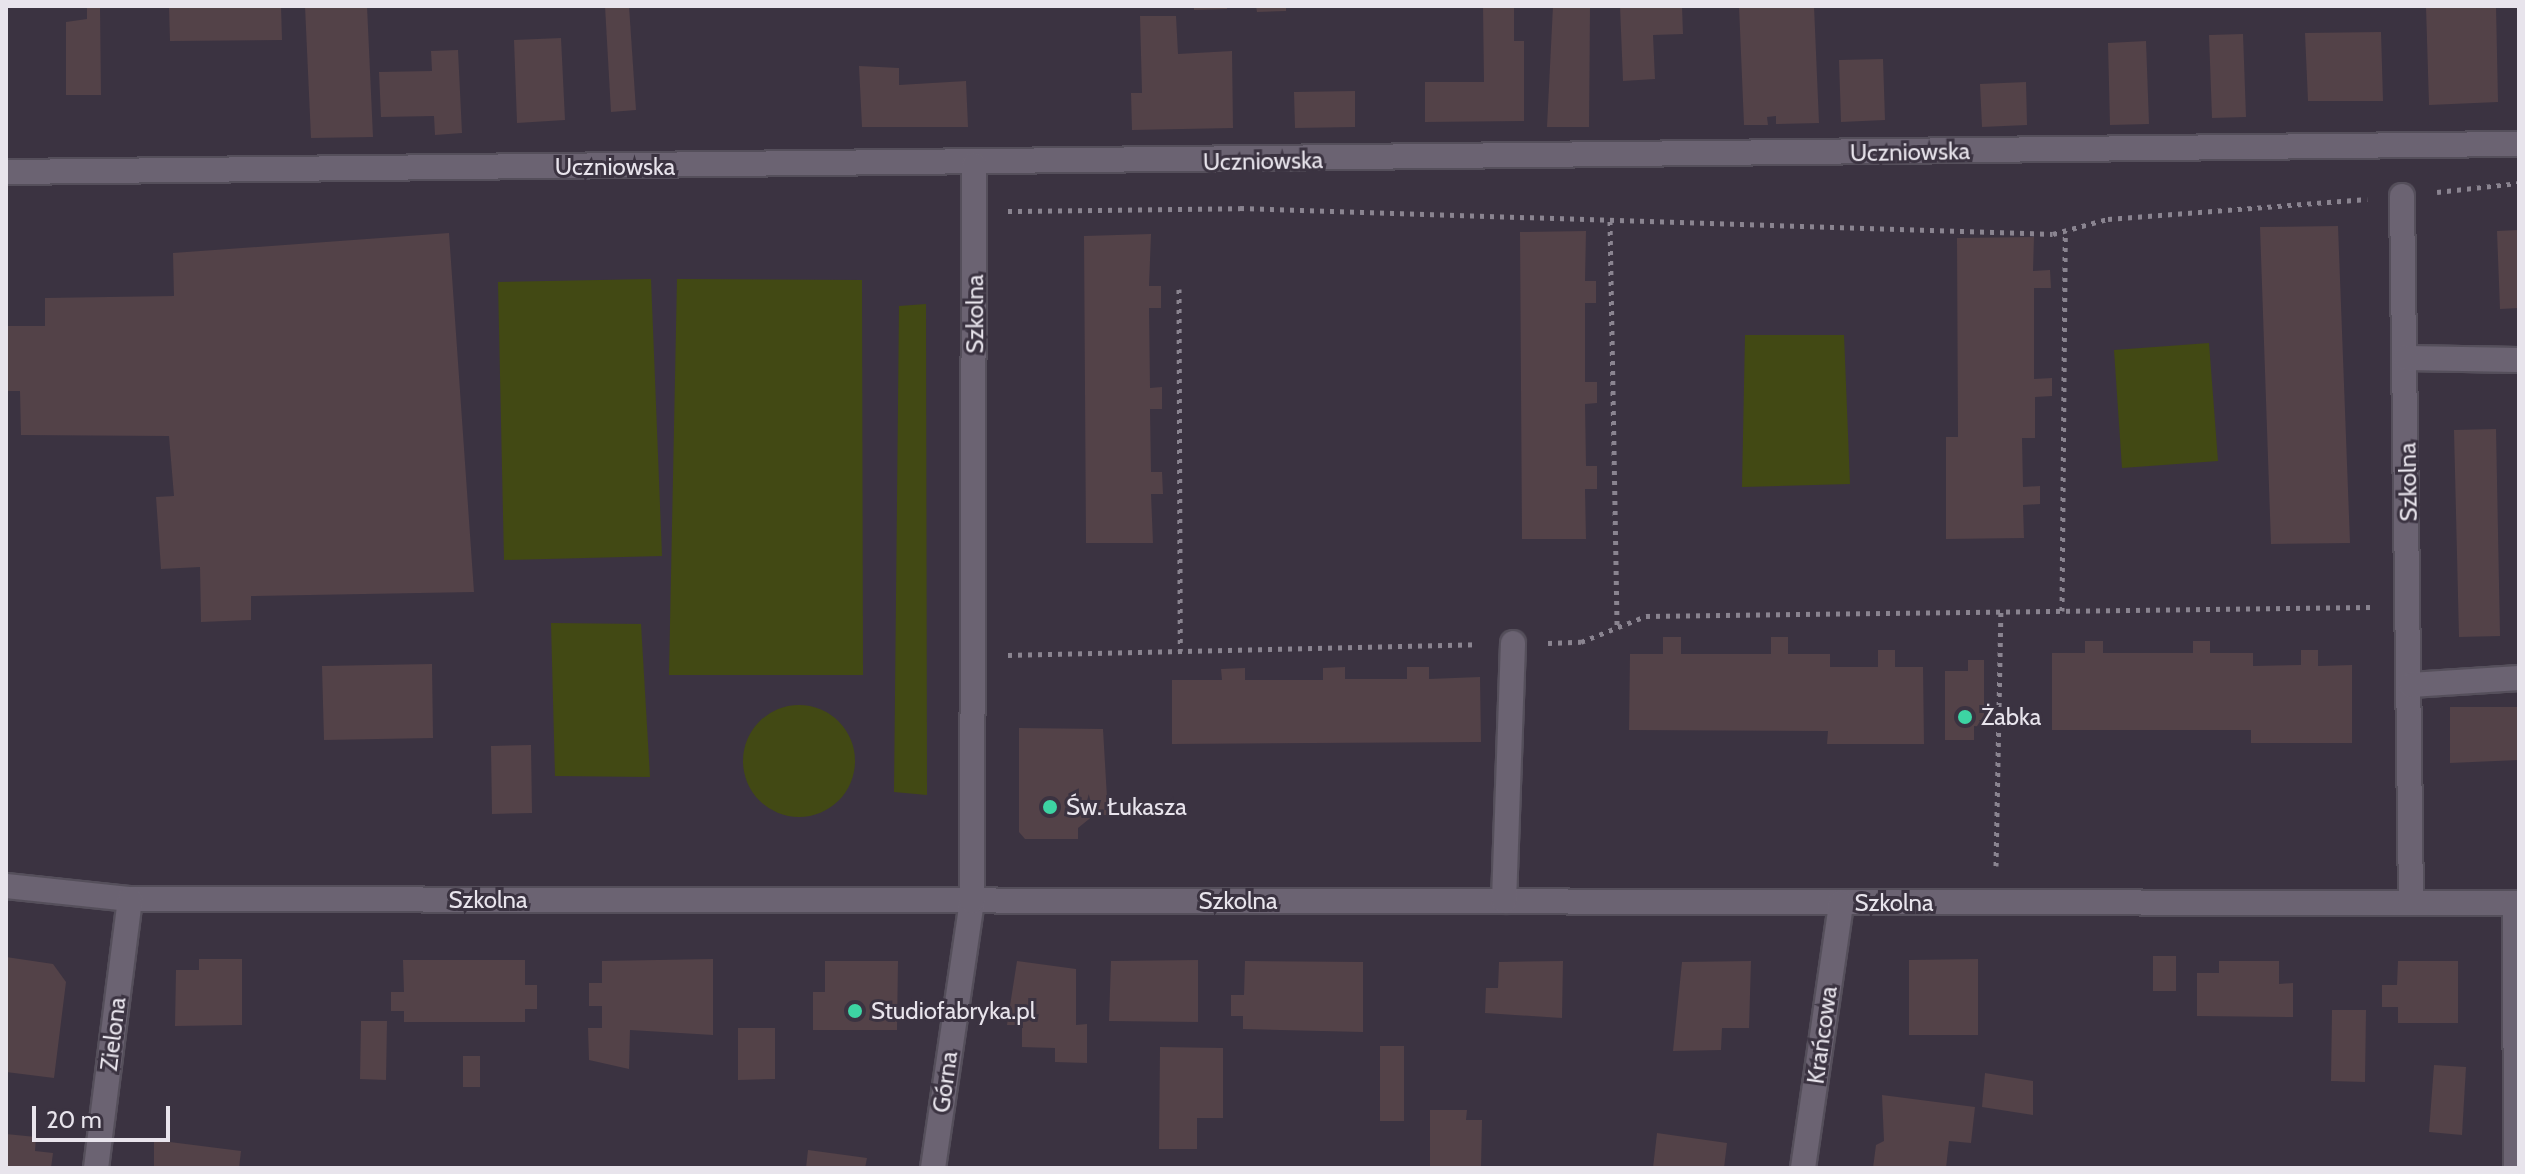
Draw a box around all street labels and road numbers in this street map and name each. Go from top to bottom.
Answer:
street label: Uczniowska [1850,137,1970,167]
street label: Uczniowska [1203,146,1323,176]
street label: Uczniowska [555,153,675,181]
street label: Szkolna [961,274,989,354]
street label: Szkolna [2393,442,2423,522]
street label: Szkolna [448,886,528,914]
street label: Szkolna [1198,887,1278,915]
street label: Szkolna [1854,889,1934,917]
street label: Krańcowa [1801,984,1843,1086]
street label: Zielona [94,995,132,1073]
street label: Górna [926,1049,964,1115]

